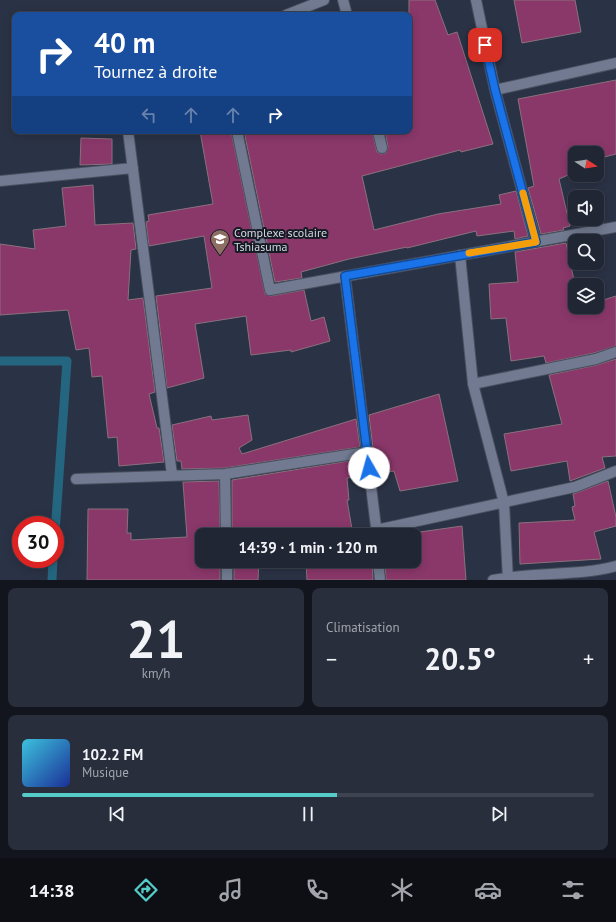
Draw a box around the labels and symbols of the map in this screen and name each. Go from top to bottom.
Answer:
pin [468,28,502,62]
north arrow [568,146,604,182]
place label: Complexe scolaire Tshiasuma [234,225,327,254]
school or university icon: Complexe scolaire Tshiasuma [209,228,231,256]
position arrow [348,447,390,489]
speed limit sign: 30 [12,516,64,568]

